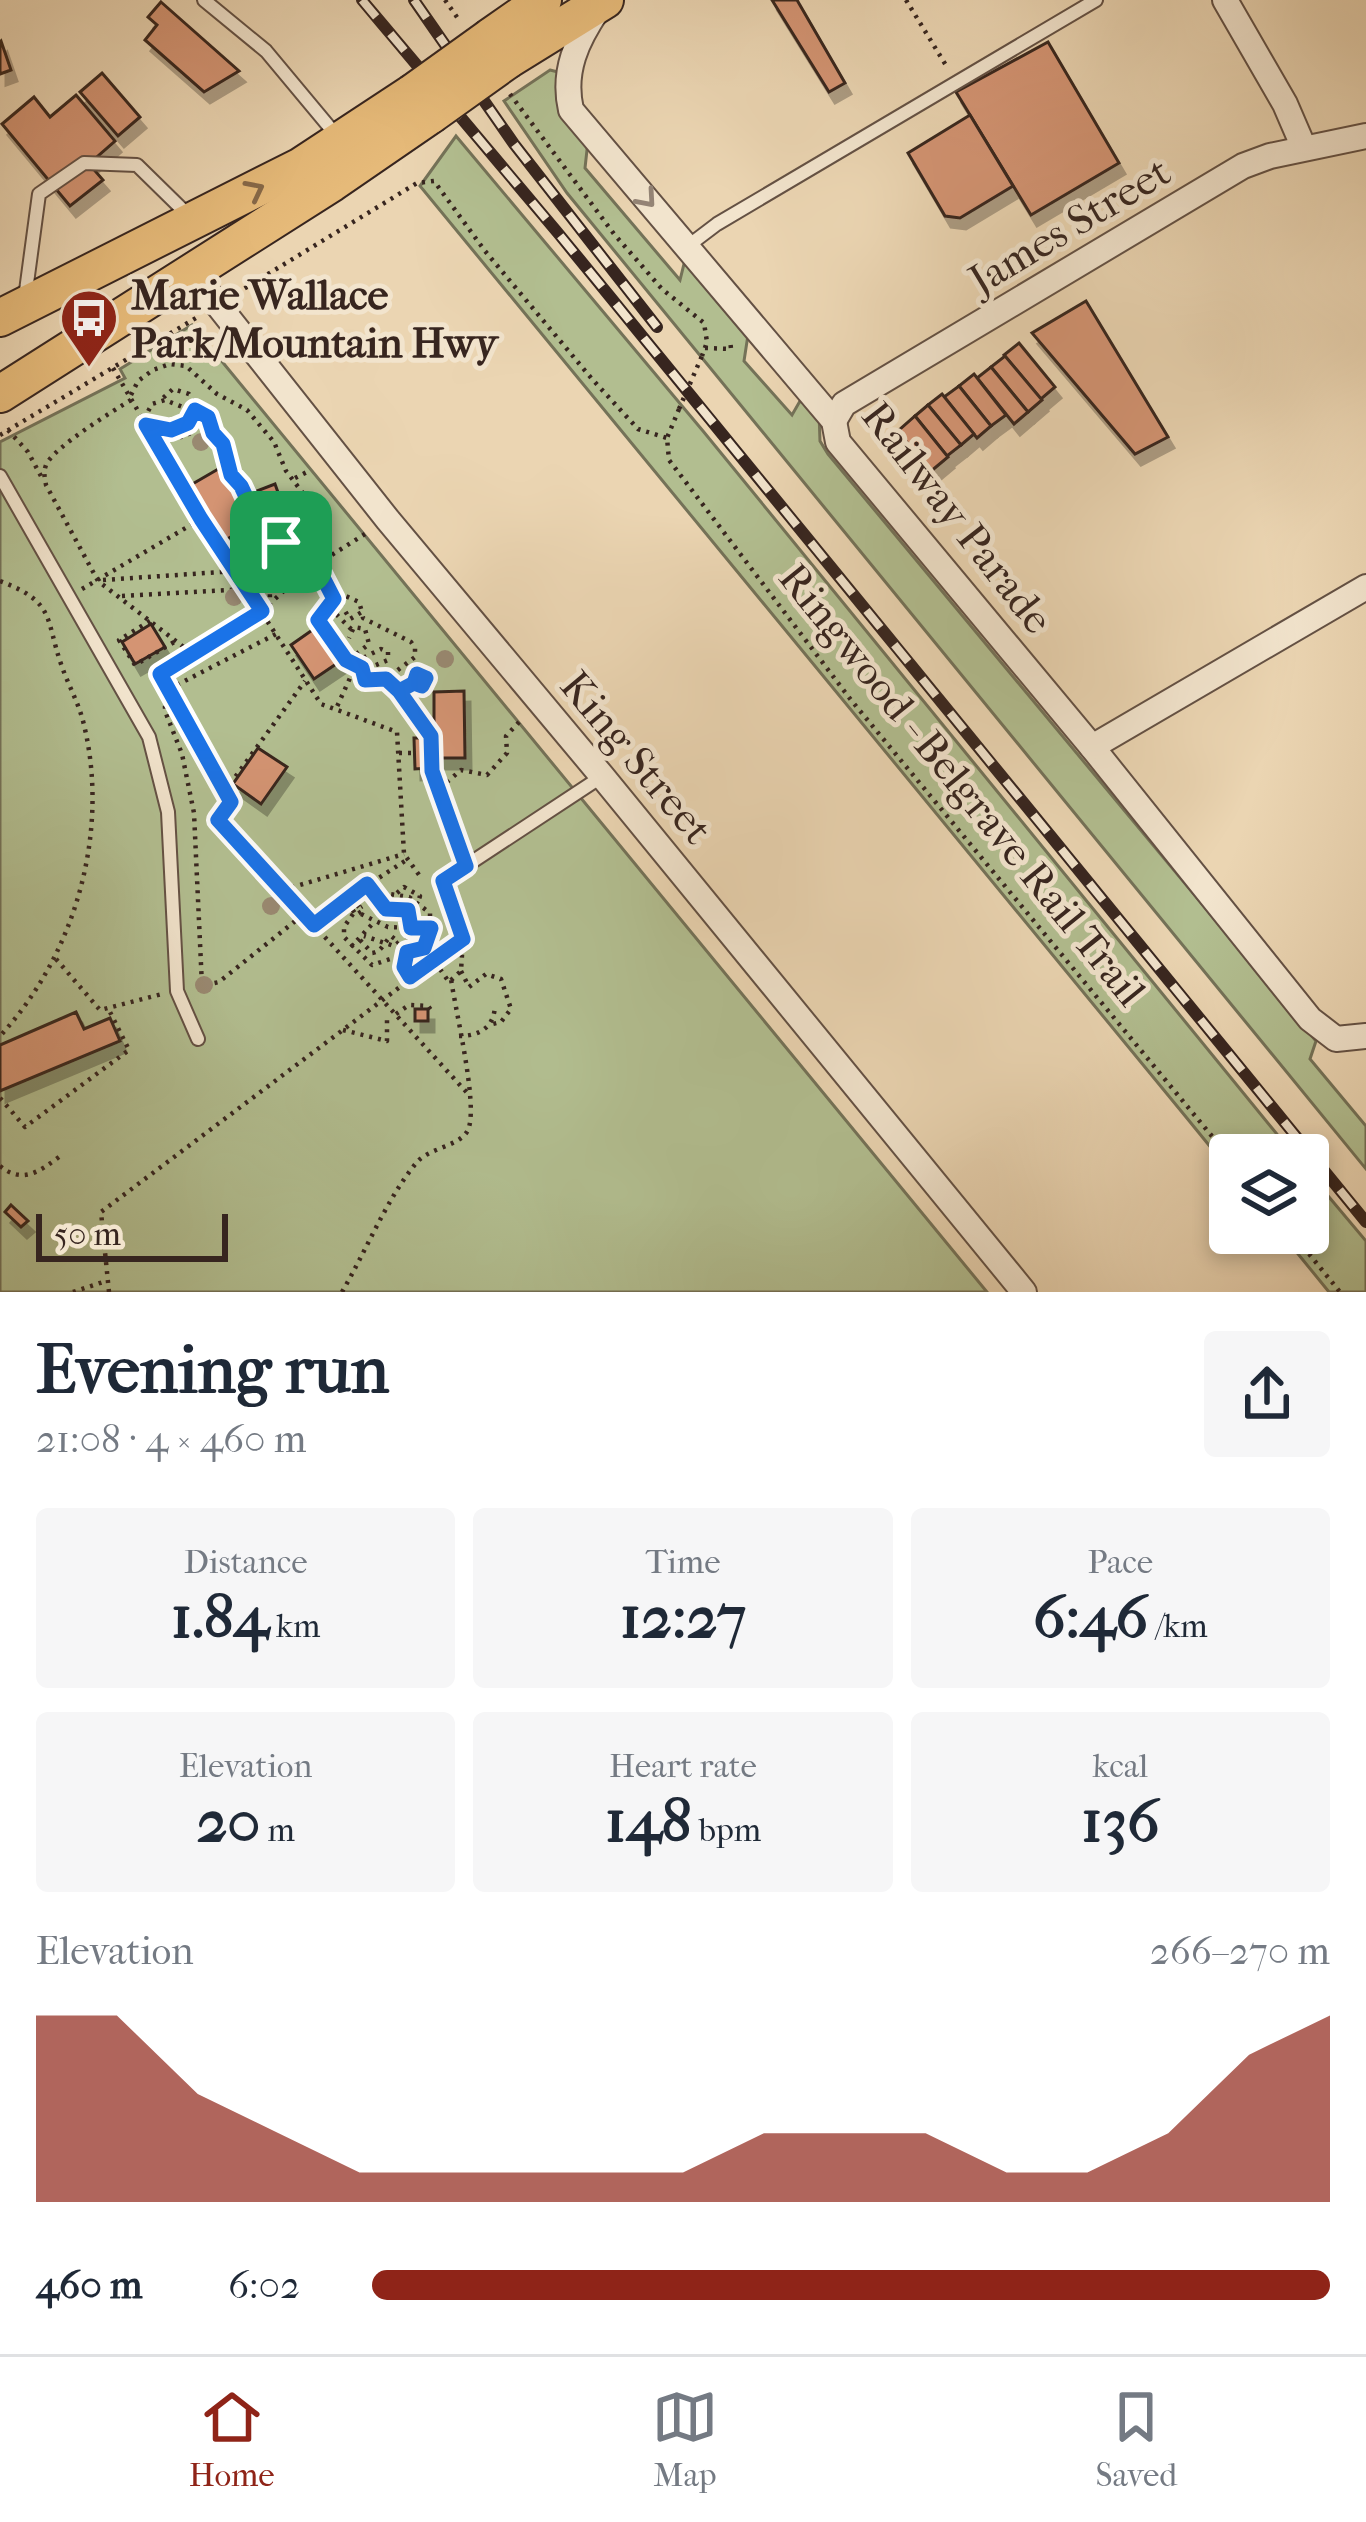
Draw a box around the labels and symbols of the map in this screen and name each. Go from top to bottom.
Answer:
street label: James Street [958,147,1179,307]
one-way arrow [242,181,264,204]
one-way arrow [633,185,655,207]
place label: Marie Wallace Park/Mountain Hwy [131,271,500,368]
bus stop icon: Marie Wallace Park/Mountain Hwy [58,287,120,369]
street label: Railway Parade [851,392,1062,643]
pin [230,491,332,593]
street label: Ringwood - Belgrave Rail Trail [768,554,1155,1016]
street label: King Street [550,662,722,854]
scale bar [36,1208,228,1261]

